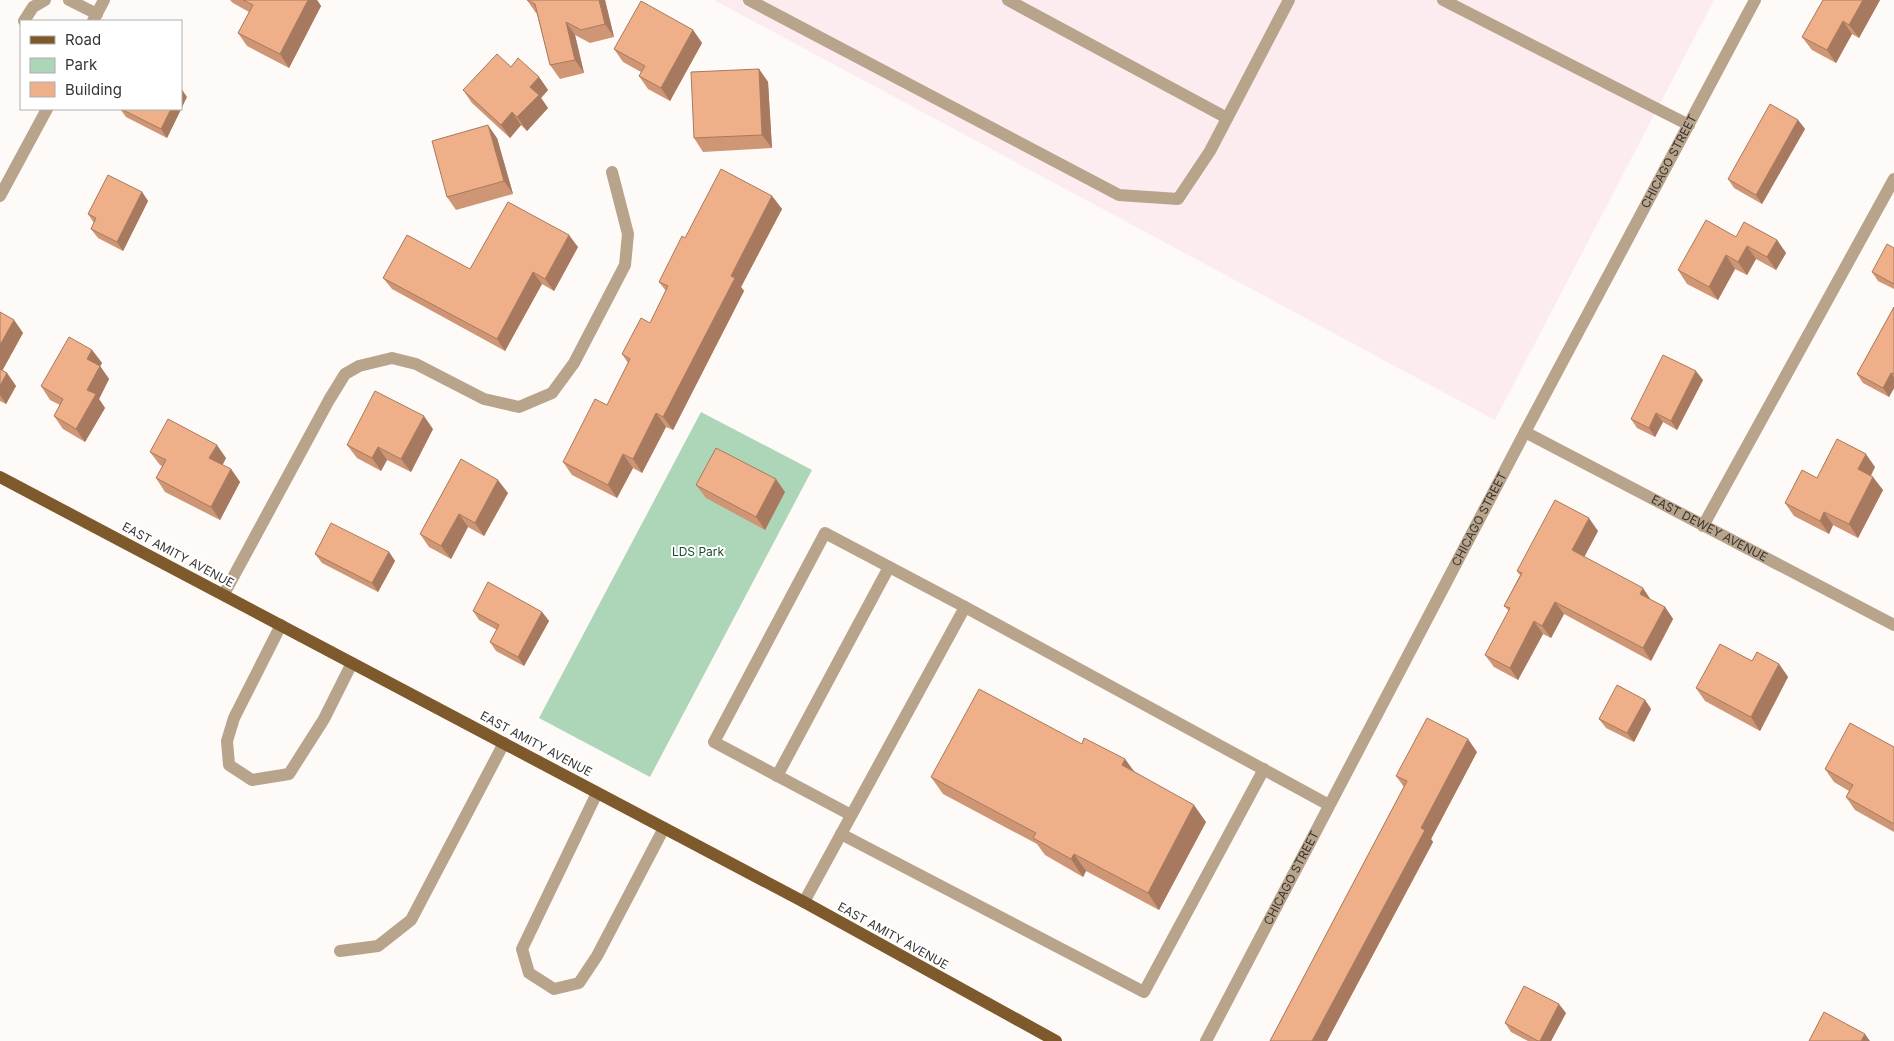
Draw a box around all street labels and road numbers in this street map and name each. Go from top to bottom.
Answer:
street label: CHICAGO STREET [1637,111,1700,211]
street label: CHICAGO STREET [1448,469,1510,569]
street label: EAST DEWEY AVENUE [1649,491,1770,564]
street label: EAST AMITY AVENUE [120,519,237,590]
street label: EAST AMITY AVENUE [478,708,595,779]
street label: CHICAGO STREET [1260,828,1322,927]
street label: EAST AMITY AVENUE [835,899,951,972]

